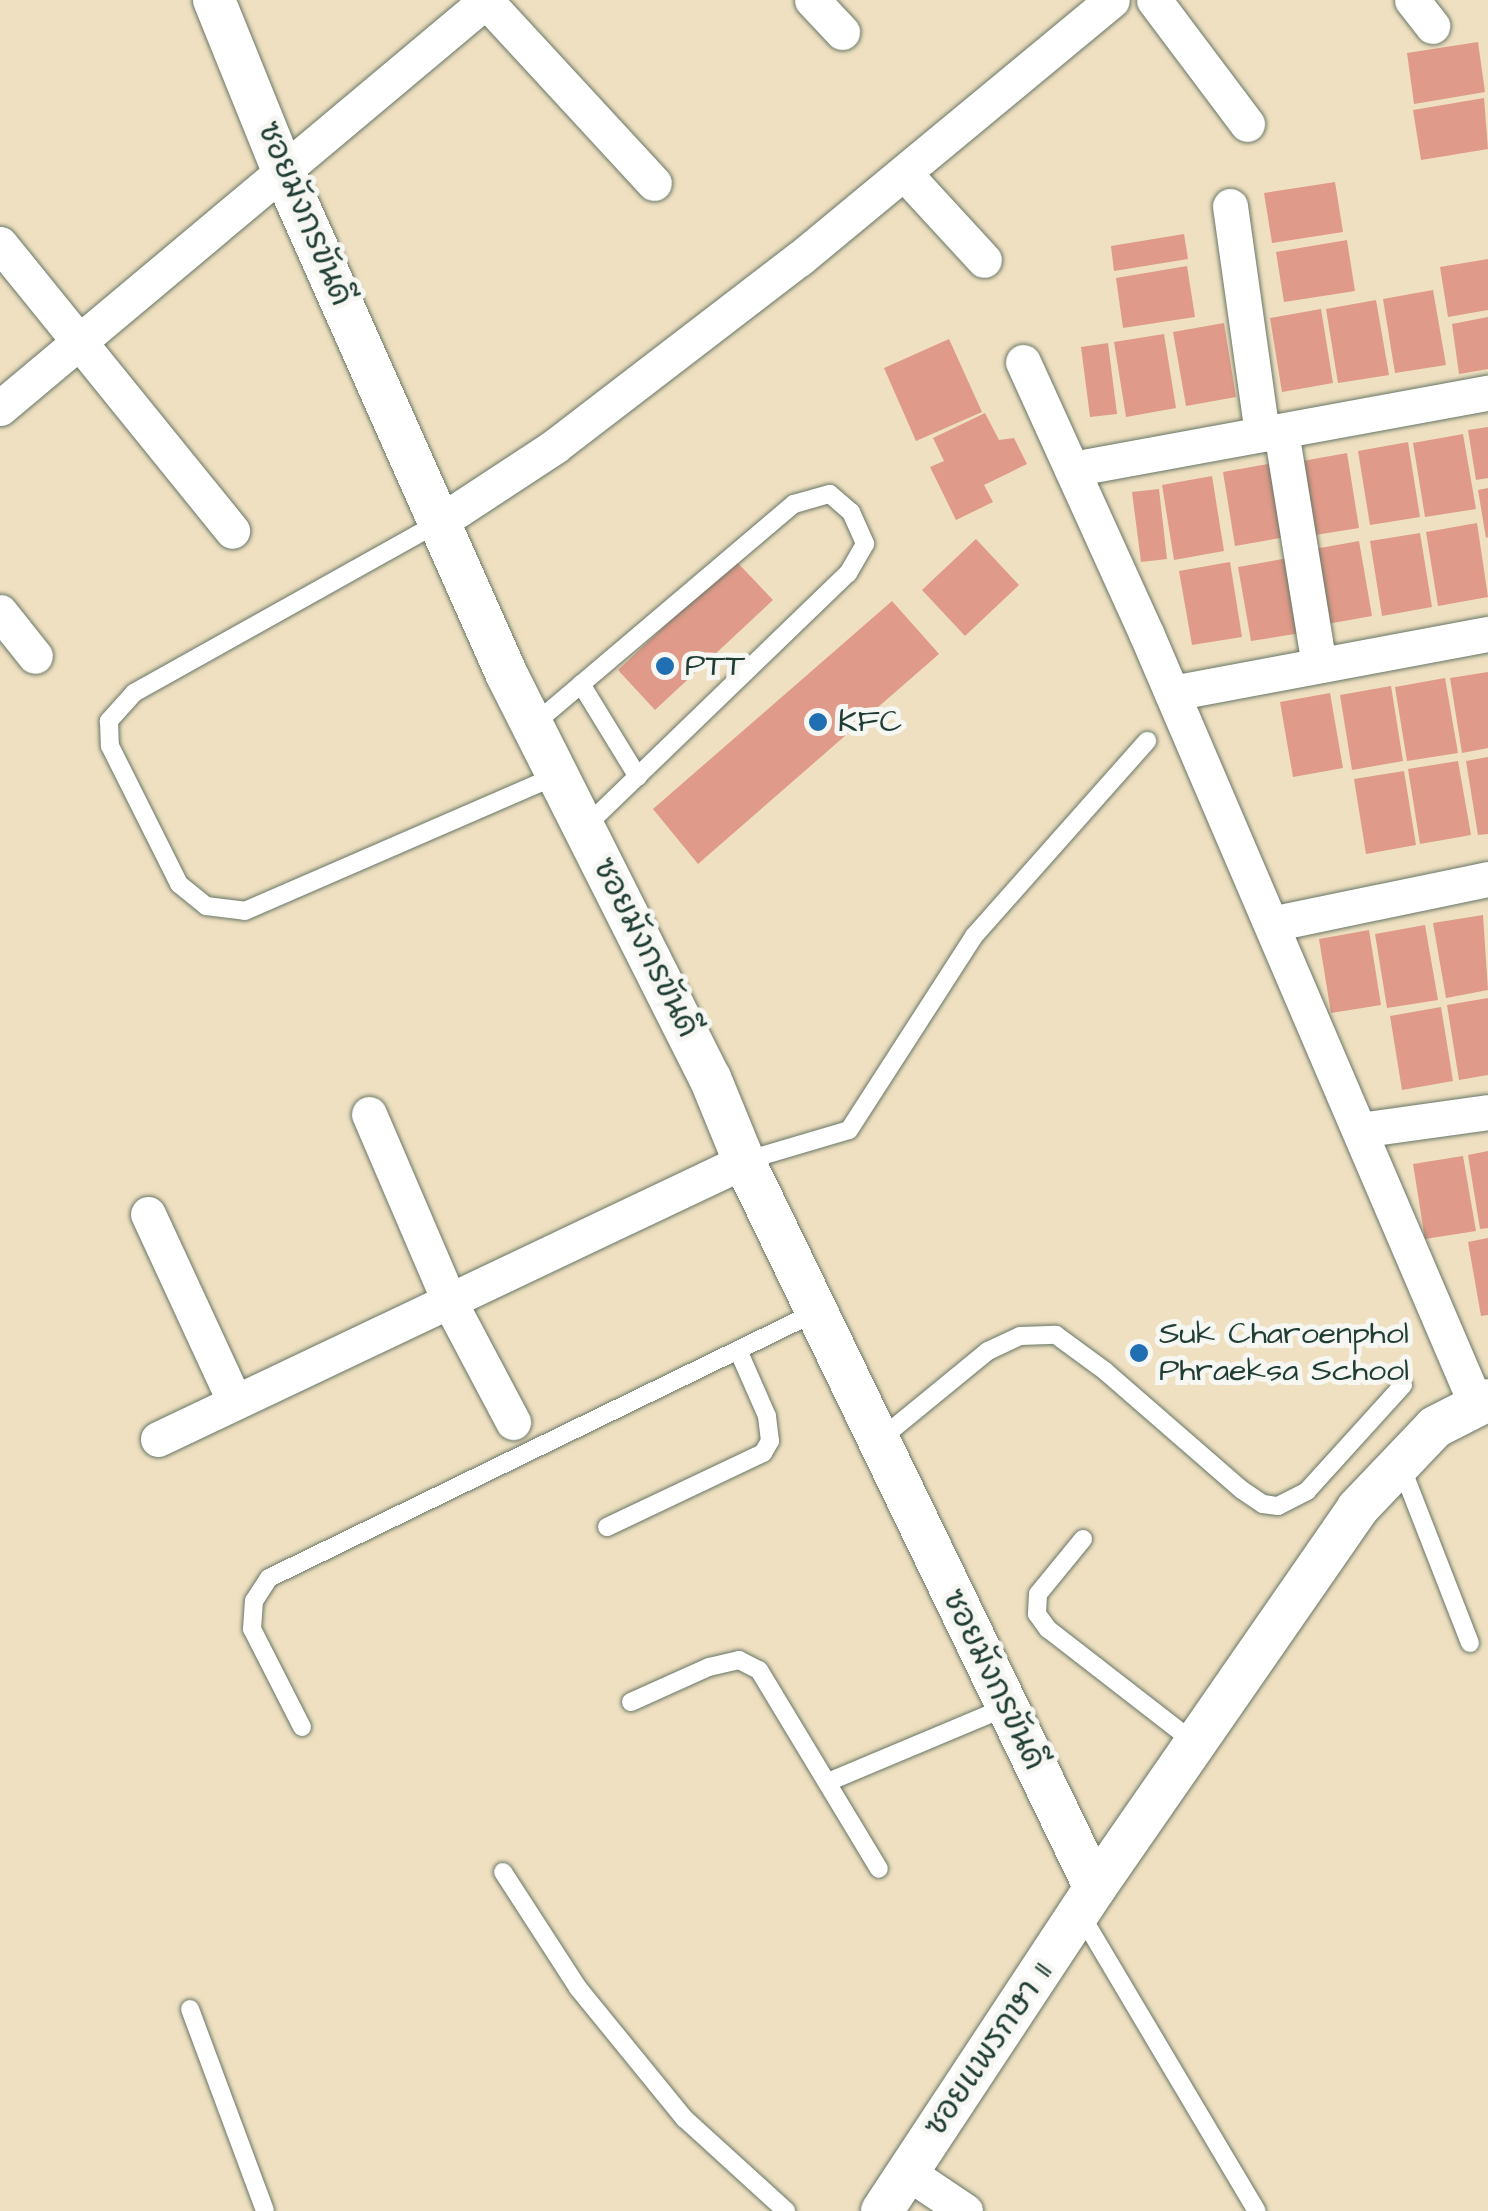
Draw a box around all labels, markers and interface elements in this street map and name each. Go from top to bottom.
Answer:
street label: ซอยมังกรขันดี [248,116,360,312]
place label: PTT [685,647,745,685]
marker: PTT [654,655,676,677]
place label: KFC [838,703,902,741]
marker: KFC [807,711,829,733]
street label: ซอยมังกรขันดี [583,852,707,1044]
place label: Suk Charoenphol Phraeksa School [1159,1316,1409,1391]
marker: Suk Charoenphol Phraeksa School [1128,1342,1150,1364]
street label: ซอยมังกรขันดี [933,1583,1053,1777]
street label: ซอยแพรกษา 11 [917,1956,1061,2144]

